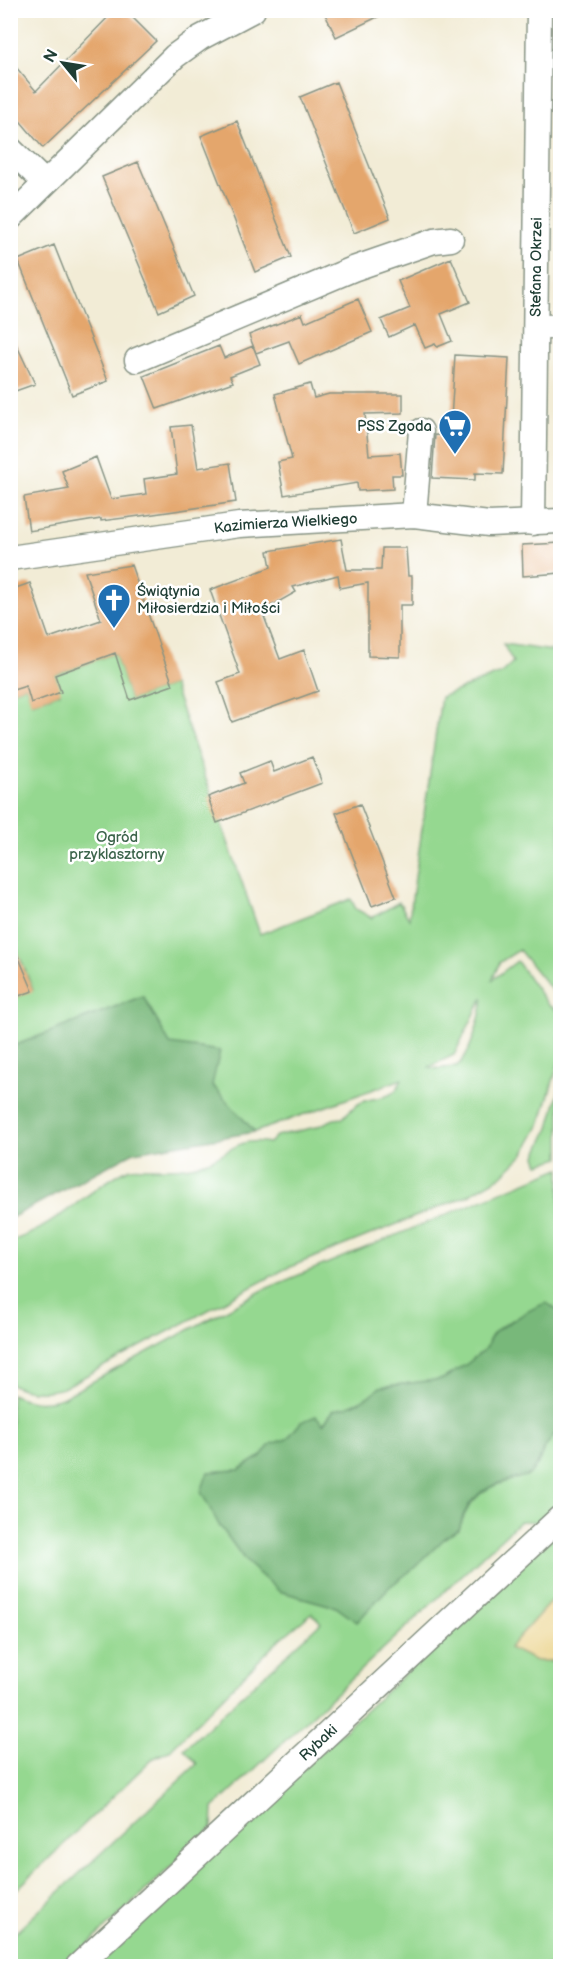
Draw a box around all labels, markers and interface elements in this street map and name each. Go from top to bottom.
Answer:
north arrow [33,33,93,93]
text: N [40,46,63,66]
street label: Stefana Okrzei [526,217,547,317]
supermarket icon: PSS Zgoda [437,408,473,455]
place label: PSS Zgoda [357,417,432,436]
street label: Kazimierza Wielkiego [213,509,358,539]
church icon: Świątynia Miłosierdzia i Miłości [96,582,132,629]
place label: Świątynia Miłosierdzia i Miłości [137,582,280,618]
park label: Ogród przyklasztorny [69,828,165,864]
street label: Rybaki [295,1721,342,1766]

